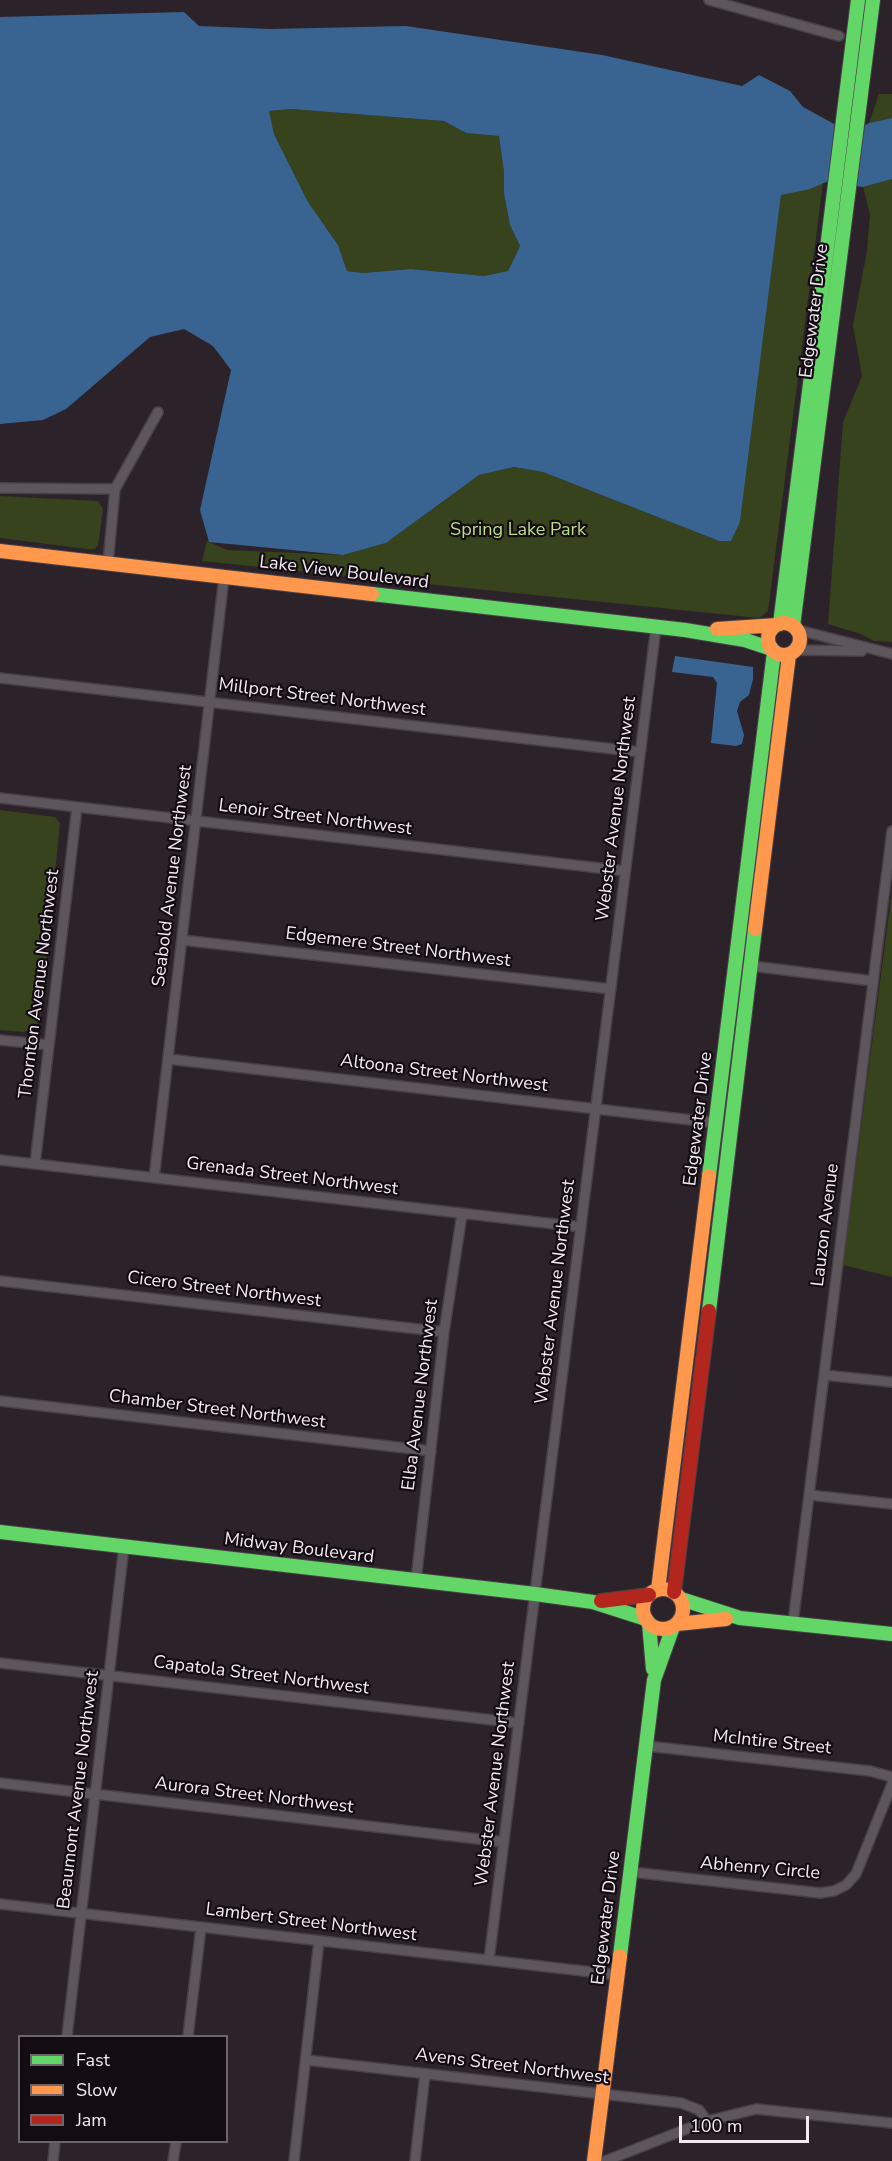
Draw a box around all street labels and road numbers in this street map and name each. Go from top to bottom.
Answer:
street label: Edgewater Drive [796,243,834,379]
street label: Lake View Boulevard [258,552,430,594]
street label: Millport Street Northwest [217,675,427,721]
street label: Webster Avenue Northwest [592,695,642,923]
street label: Seabold Avenue Northwest [149,764,197,988]
street label: Lenoir Street Northwest [217,795,413,841]
street label: Thornton Avenue Northwest [15,868,65,1100]
street label: Edgemere Street Northwest [284,923,512,973]
street label: Altoona Street Northwest [339,1051,549,1097]
street label: Edgewater Drive [680,1051,718,1187]
street label: Grenada Street Northwest [185,1153,399,1201]
street label: Lauzon Avenue [808,1162,844,1288]
street label: Webster Avenue Northwest [531,1178,581,1406]
street label: Cicero Street Northwest [126,1267,322,1313]
street label: Elba Avenue Northwest [399,1298,443,1492]
street label: Chamber Street Northwest [107,1386,327,1434]
street label: Midway Boulevard [223,1529,375,1569]
street label: Capatola Street Northwest [152,1652,370,1700]
street label: Webster Avenue Northwest [471,1660,521,1888]
street label: Beaumont Avenue Northwest [54,1670,104,1910]
street label: McIntire Street [712,1726,832,1760]
street label: Aurora Street Northwest [153,1773,355,1819]
street label: Edgewater Drive [588,1850,626,1986]
street label: Abhenry Circle [699,1853,821,1885]
street label: Lambert Street Northwest [204,1899,418,1947]
street label: Avens Street Northwest [414,2044,610,2090]

